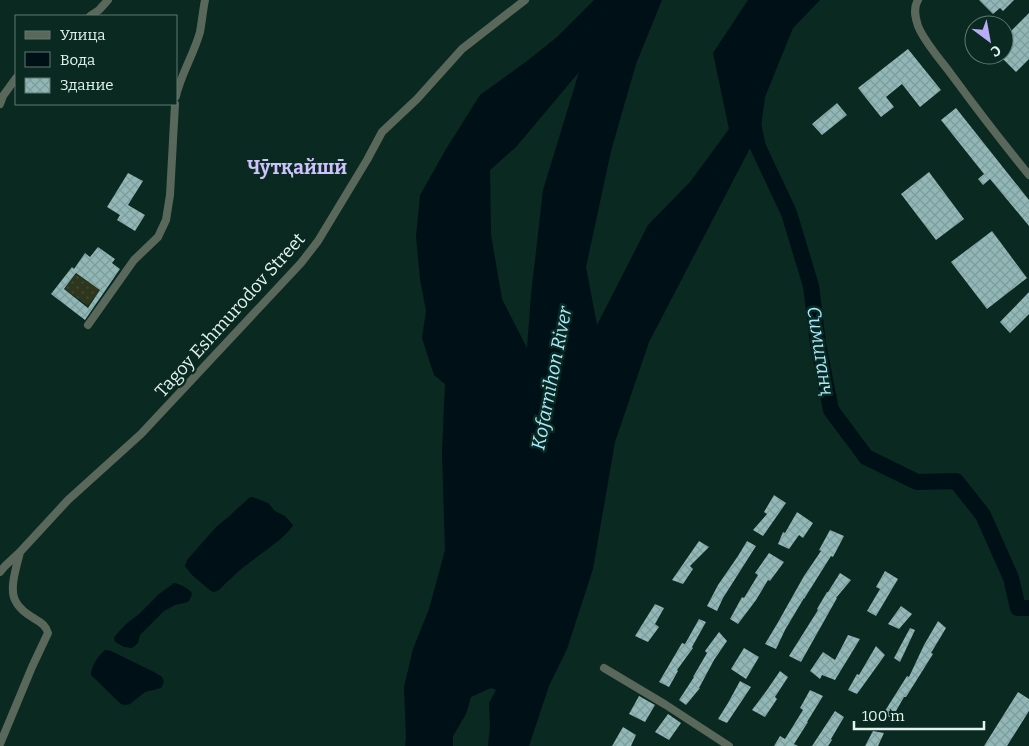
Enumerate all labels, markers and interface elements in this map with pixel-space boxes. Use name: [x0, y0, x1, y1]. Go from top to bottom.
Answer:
legend: [15, 15, 178, 105]
north arrow: [964, 15, 1014, 65]
text: Улица: [60, 26, 106, 44]
text: С: [987, 41, 1004, 60]
text: Вода: [60, 51, 95, 69]
text: Здание: [60, 76, 114, 94]
district label: Чӯтқайшӣ: [247, 156, 347, 179]
street label: Tagoy Eshmurodov Street: [150, 228, 310, 402]
water label: Kofarnihon River: [526, 303, 577, 452]
water label: Симиганҷ: [802, 305, 839, 397]
scale bar: [854, 698, 984, 730]
text: 100 m: [862, 707, 905, 725]

